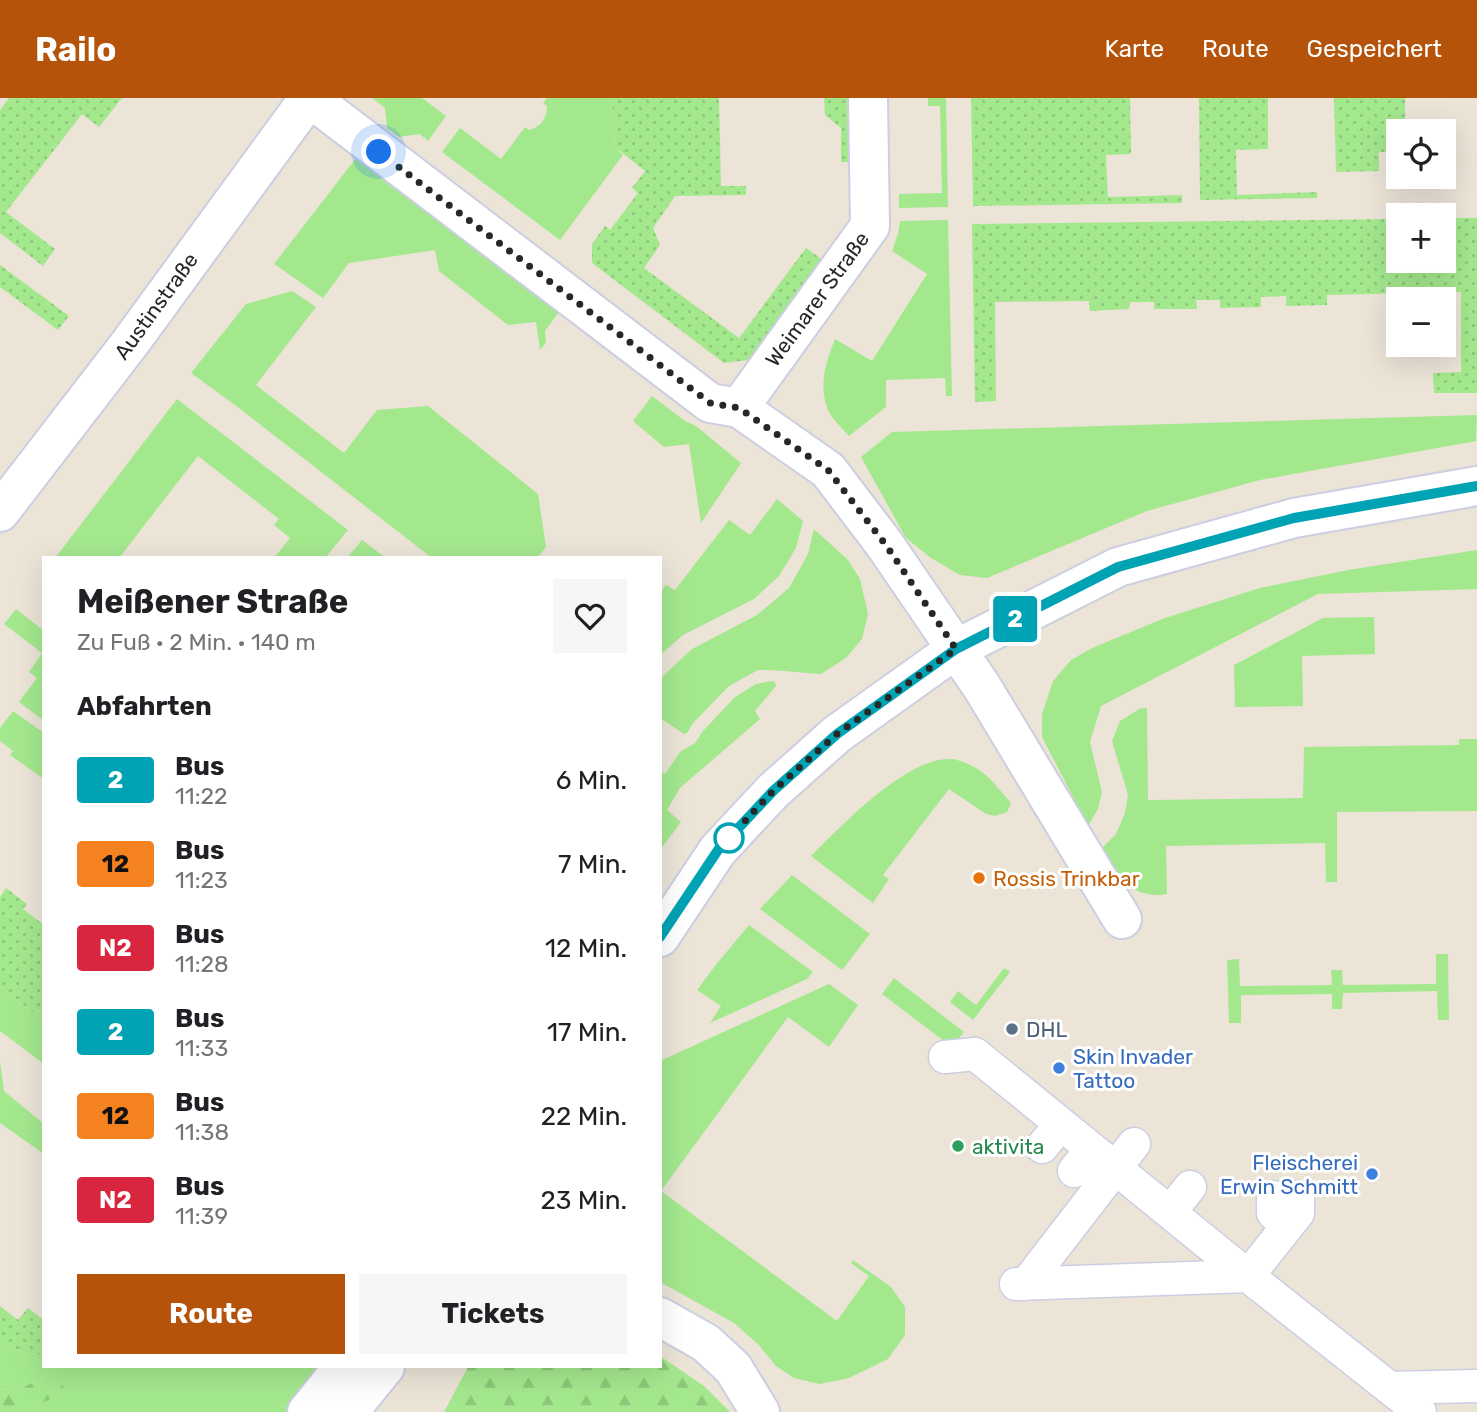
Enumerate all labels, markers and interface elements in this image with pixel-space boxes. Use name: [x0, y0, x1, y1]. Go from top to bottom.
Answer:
text: Railo: [35, 30, 116, 69]
text: Karte: [1105, 35, 1164, 63]
text: Route: [1202, 35, 1269, 63]
text: Gespeichert: [1307, 35, 1442, 63]
map controls: [1386, 119, 1456, 357]
button: locate: [1386, 119, 1456, 189]
your location: [361, 134, 396, 169]
button: +: [1386, 203, 1456, 273]
street label: Weimarer Straße: [760, 227, 874, 371]
street label: Austinstraße: [109, 248, 203, 364]
button: −: [1386, 287, 1456, 357]
button: heart: [553, 579, 627, 653]
text: Meißener Straße: [77, 582, 348, 621]
line badge: 2: [992, 596, 1038, 642]
text: 2: [1007, 605, 1023, 633]
text: Zu Fuß · 2 Min. · 140 m: [77, 628, 316, 656]
text: Abfahrten: [77, 691, 212, 722]
text: Bus: [175, 751, 224, 782]
text: 6 Min.: [556, 765, 627, 796]
text: 2: [108, 766, 123, 794]
text: 11:22: [175, 782, 228, 810]
unlabelled marker: [714, 823, 744, 853]
text: Bus: [175, 835, 224, 866]
text: 7 Min.: [558, 849, 627, 880]
text: 12: [102, 850, 129, 878]
text: 11:23: [175, 866, 228, 894]
place label: Rossis Trinkbar: [993, 866, 1140, 891]
marker: Rossis Trinkbar: [971, 870, 987, 886]
text: Bus: [175, 919, 224, 950]
text: 12 Min.: [545, 933, 627, 964]
text: N2: [99, 934, 132, 962]
text: 11:28: [175, 950, 229, 978]
text: Bus: [175, 1003, 224, 1034]
text: 17 Min.: [547, 1017, 627, 1048]
place label: DHL: [1026, 1017, 1067, 1042]
text: 2: [108, 1018, 123, 1046]
marker: DHL: [1004, 1021, 1020, 1037]
text: 11:33: [175, 1034, 228, 1062]
place label: Skin Invader Tattoo: [1073, 1044, 1193, 1093]
marker: Skin Invader Tattoo: [1051, 1060, 1067, 1076]
text: Bus: [175, 1087, 224, 1118]
text: 22 Min.: [541, 1101, 627, 1132]
text: 12: [102, 1102, 129, 1130]
text: 11:38: [175, 1118, 229, 1146]
place label: aktivita: [972, 1134, 1044, 1159]
marker: aktivita: [950, 1138, 966, 1154]
place label: Fleischerei Erwin Schmitt: [1220, 1150, 1358, 1199]
marker: Fleischerei Erwin Schmitt: [1364, 1166, 1380, 1182]
text: Bus: [175, 1171, 224, 1202]
text: 23 Min.: [540, 1185, 627, 1216]
text: N2: [99, 1186, 132, 1214]
text: 11:39: [175, 1202, 228, 1230]
button: Route: [77, 1274, 345, 1354]
button: Tickets: [359, 1274, 627, 1354]

